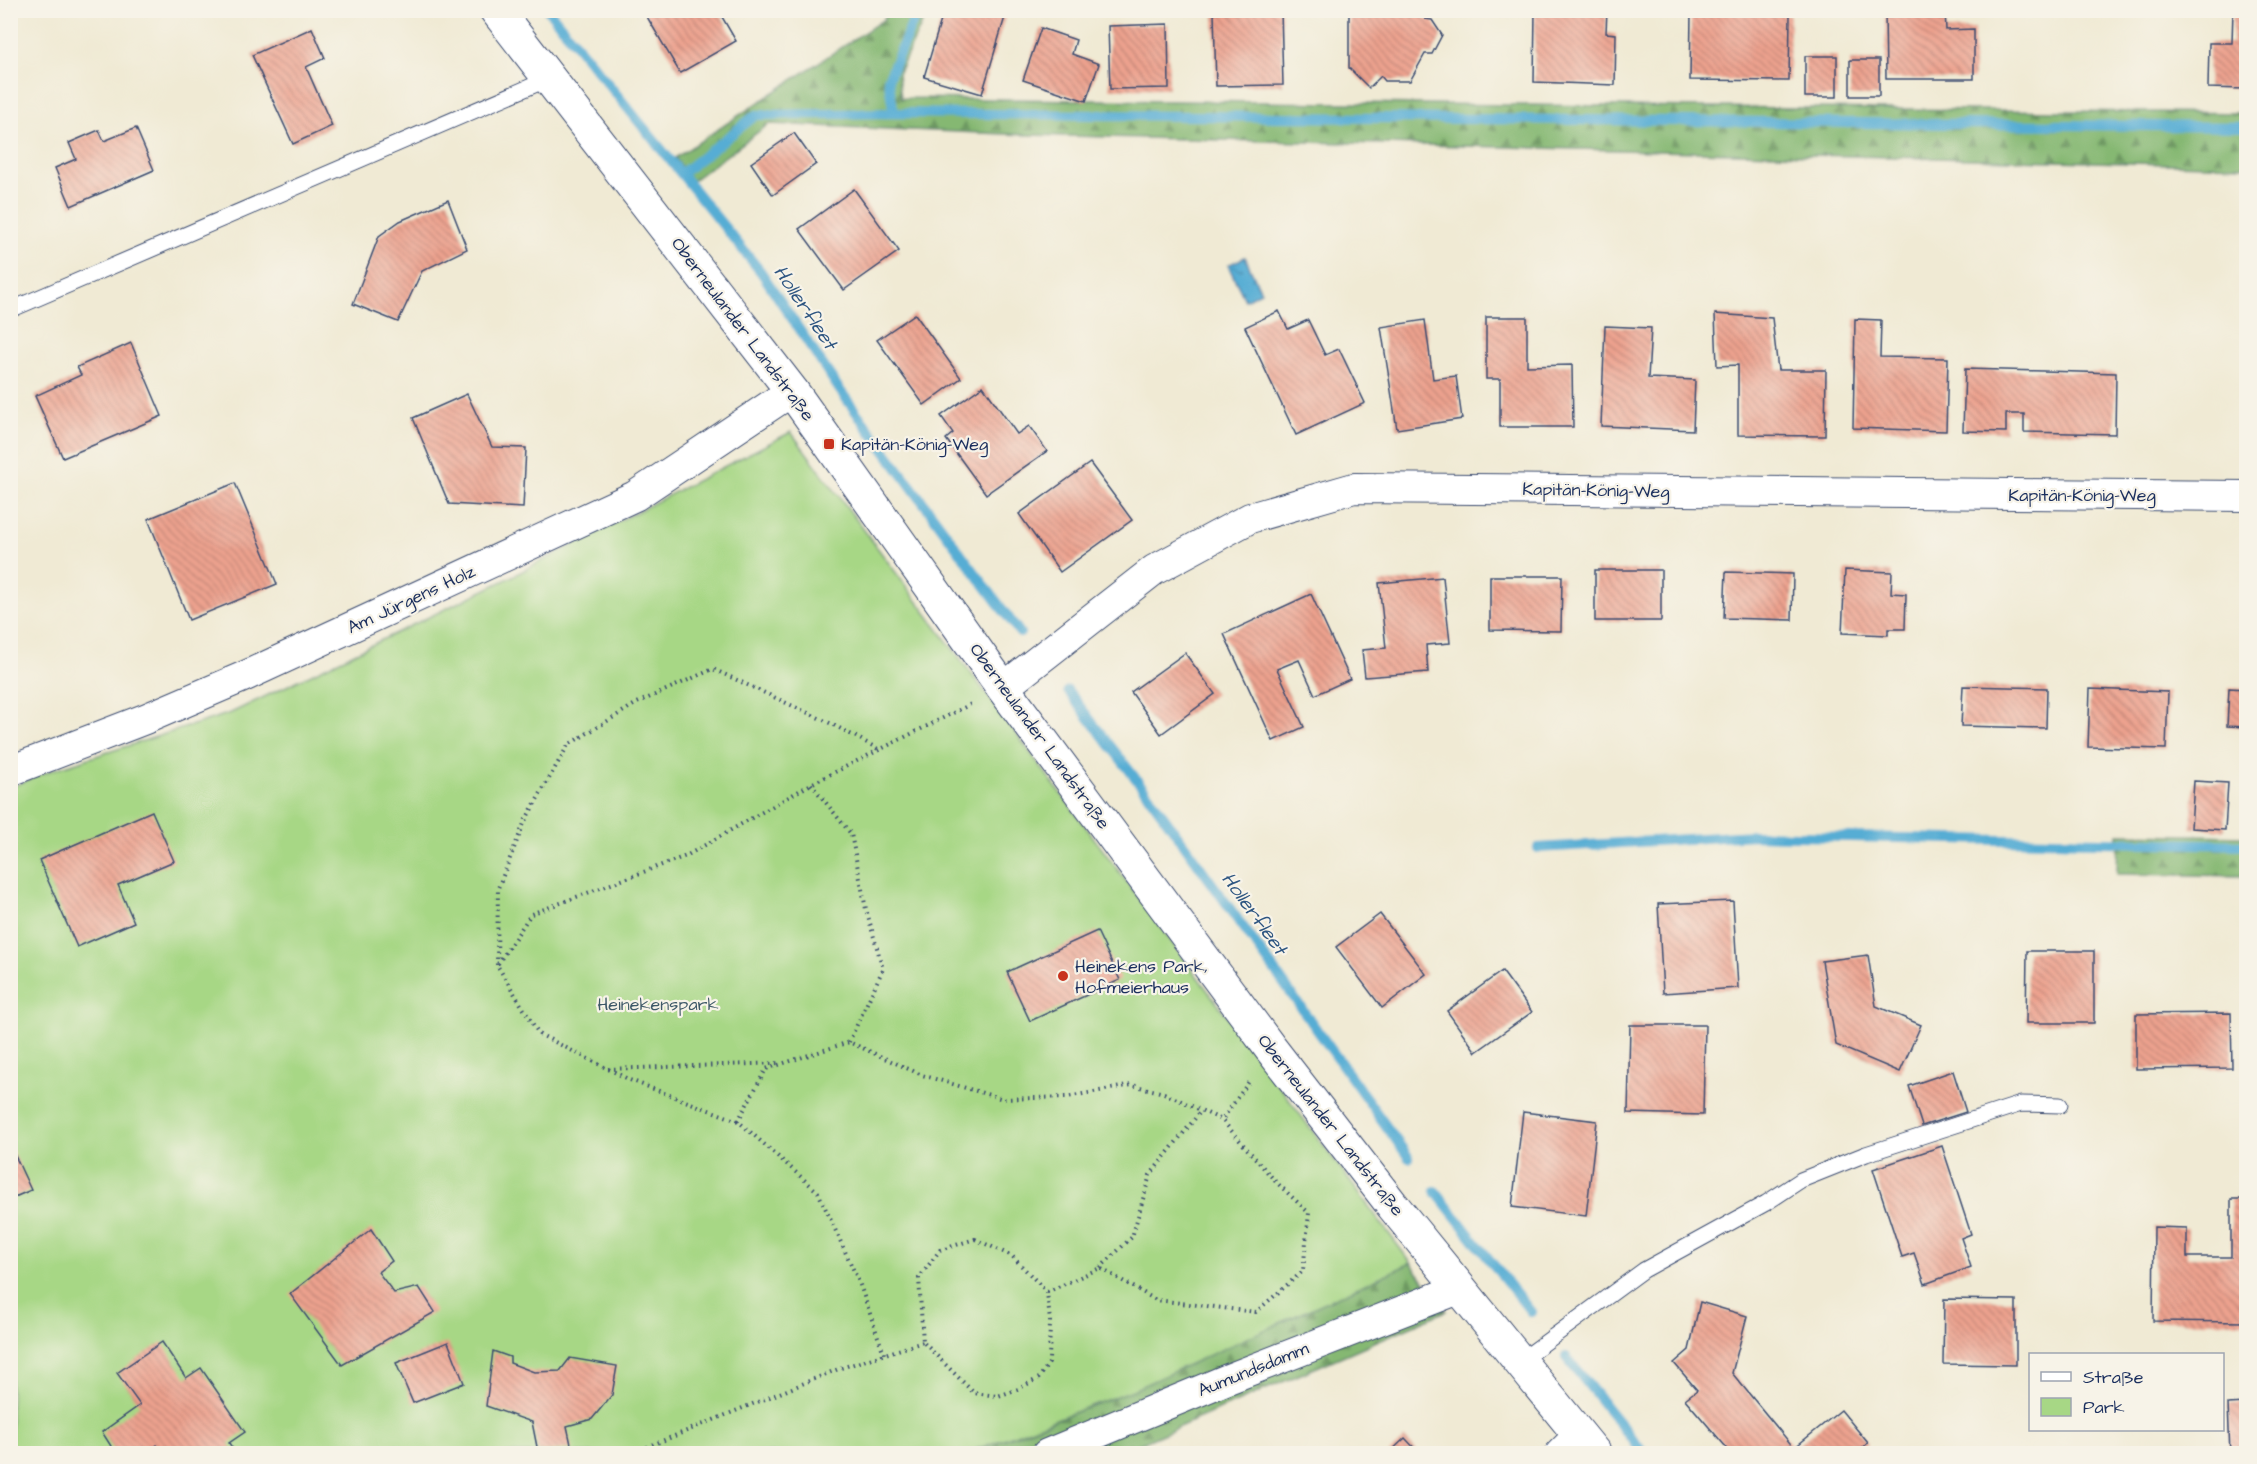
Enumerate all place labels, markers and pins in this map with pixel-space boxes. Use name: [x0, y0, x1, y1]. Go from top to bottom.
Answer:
place label: Kapitän-König-Weg: [841, 432, 988, 458]
marker: Kapitän-König-Weg: [822, 437, 836, 451]
place label: Heinekens Park, Hofmeierhaus: [1075, 954, 1208, 1000]
marker: Heinekens Park, Hofmeierhaus: [1056, 969, 1070, 983]

